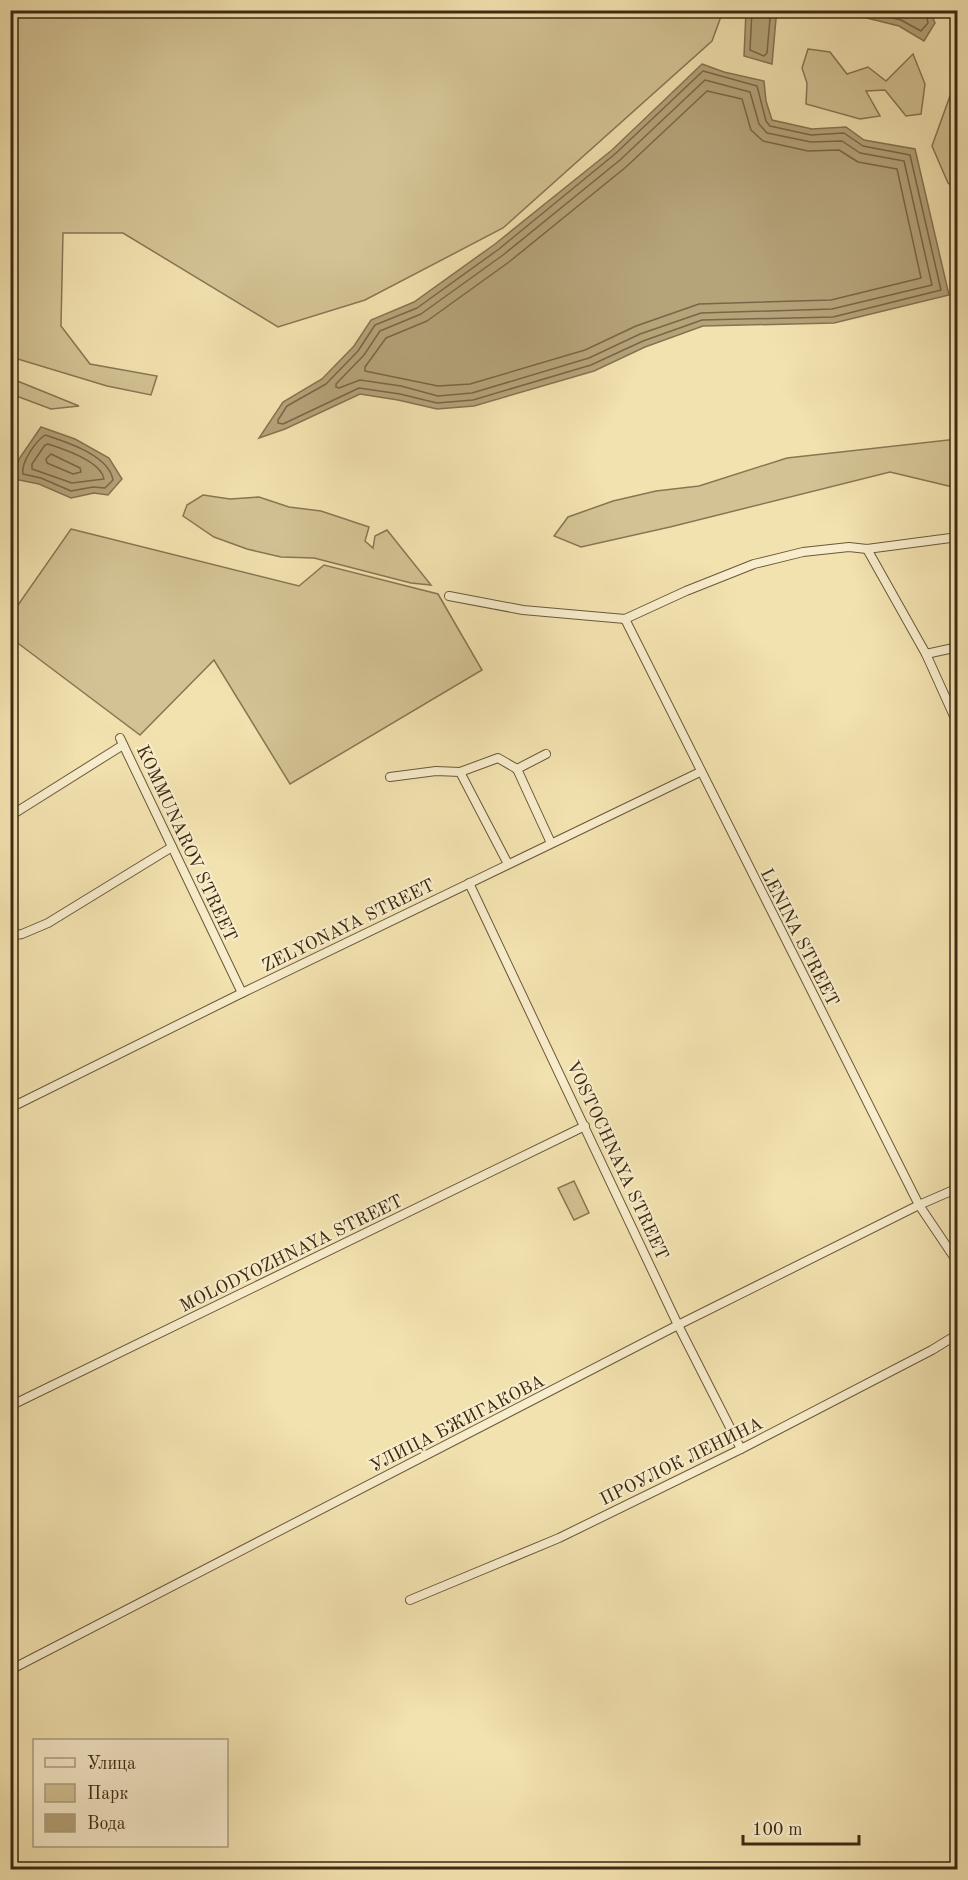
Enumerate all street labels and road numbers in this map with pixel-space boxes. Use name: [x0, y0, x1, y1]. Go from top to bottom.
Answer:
street label: KOMMUNAROV STREET: [133, 743, 240, 944]
street label: LENINA STREET: [757, 866, 842, 1009]
street label: ZELYONAYA STREET: [259, 876, 438, 976]
street label: VOSTOCHNAYA STREET: [563, 1058, 671, 1263]
street label: MOLODYOZHNAYA STREET: [177, 1192, 406, 1316]
street label: УЛИЦА БЖИГАКОВА: [367, 1372, 548, 1476]
street label: ПРОУЛОК ЛЕНИНА: [597, 1415, 766, 1509]

